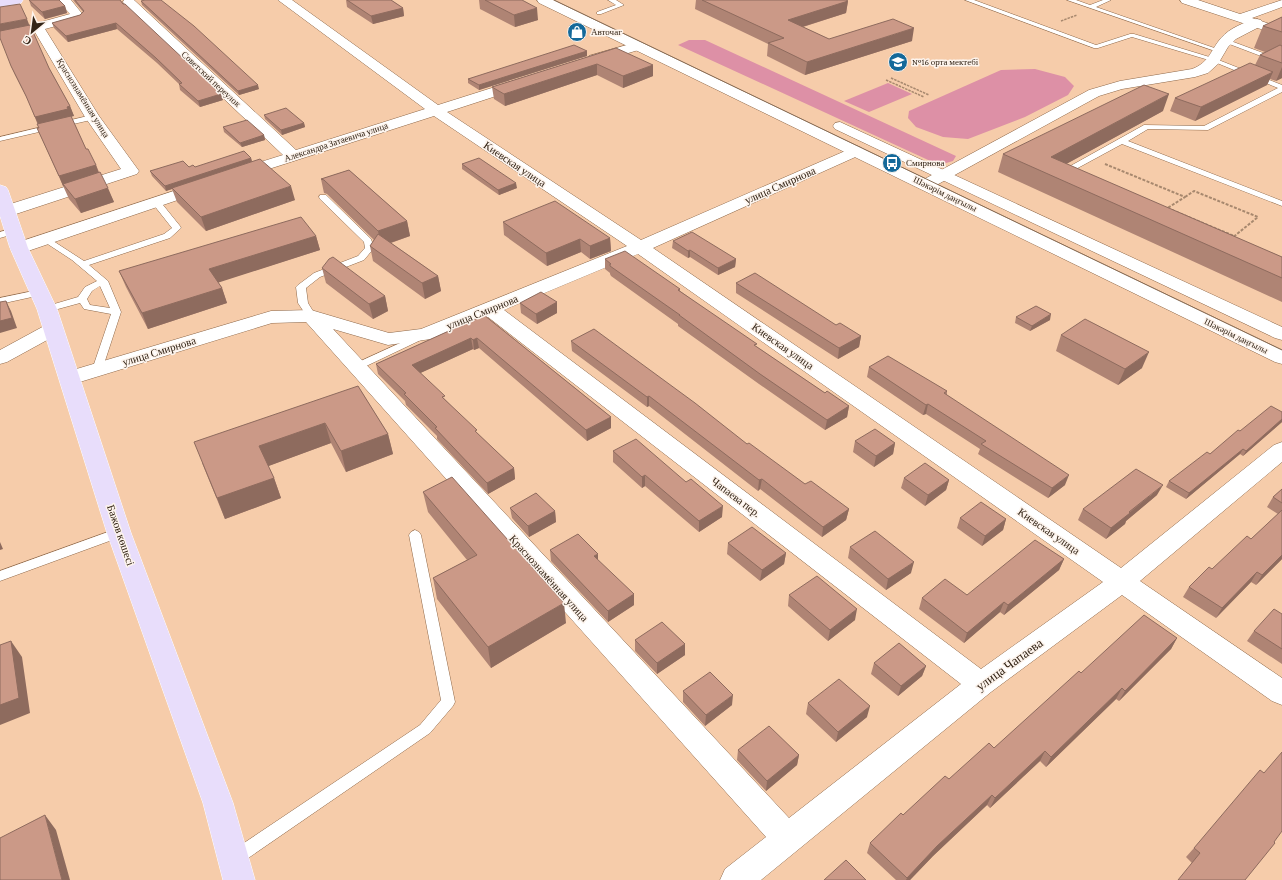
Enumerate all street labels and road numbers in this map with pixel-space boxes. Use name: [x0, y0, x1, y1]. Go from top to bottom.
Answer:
street label: Советский переулок: [179, 49, 243, 109]
street label: Краснознамённая улица: [55, 57, 111, 139]
street label: Александра Затаевича улица: [283, 120, 389, 164]
street label: Киевская улица: [482, 139, 548, 189]
street label: улица Смирнова: [743, 164, 817, 206]
street label: Шәкәрім даңғылы: [912, 174, 978, 214]
street label: улица Смирнова: [444, 292, 520, 332]
street label: Шәкәрім даңғылы: [1203, 316, 1269, 356]
street label: Киевская улица: [750, 320, 816, 372]
street label: улица Смирнова: [121, 334, 197, 368]
street label: Чапаева пер.: [709, 475, 763, 519]
street label: Бажов көшесі: [105, 503, 137, 567]
street label: Киевская улица: [1016, 505, 1082, 557]
street label: Краснознамённая улица: [507, 532, 591, 624]
street label: улица Чапаева: [973, 635, 1046, 694]

